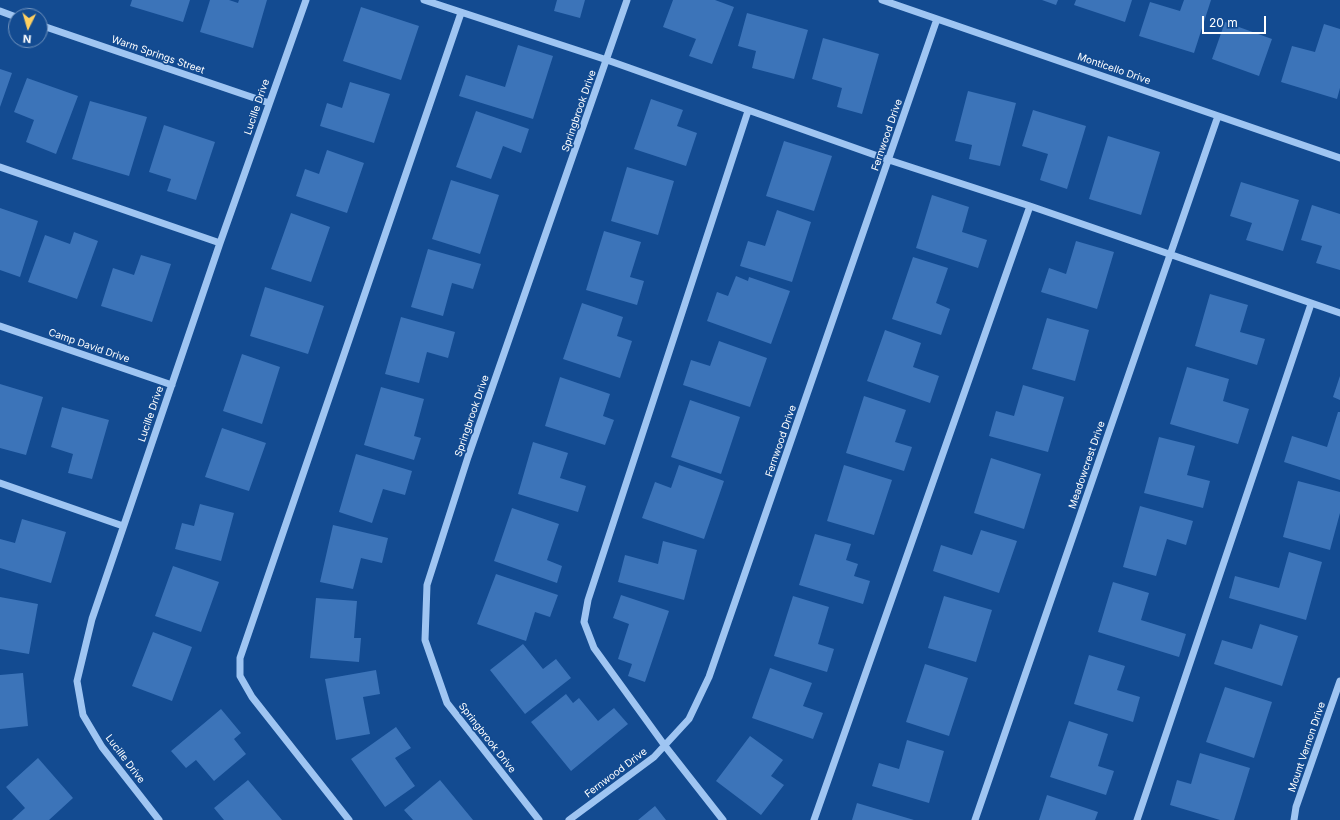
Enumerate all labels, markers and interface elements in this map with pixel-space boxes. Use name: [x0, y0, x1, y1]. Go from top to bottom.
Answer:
north arrow: [8, 8, 48, 48]
scale bar: [1204, 8, 1268, 34]
text: 20 m: [1209, 15, 1238, 30]
text: N: [22, 32, 32, 46]
street label: Warm Springs Street: [110, 33, 206, 77]
street label: Monticello Drive: [1076, 51, 1152, 87]
street label: Springbrook Drive: [559, 69, 599, 153]
street label: Lucille Drive: [242, 78, 272, 136]
street label: Fernwood Drive: [869, 98, 905, 172]
street label: Camp David Drive: [47, 326, 131, 366]
street label: Springbrook Drive: [452, 374, 492, 458]
street label: Lucille Drive: [136, 385, 166, 443]
street label: Fernwood Drive: [763, 404, 799, 478]
street label: Meadowcrest Drive: [1066, 420, 1108, 510]
street label: Mount Vernon Drive: [1286, 700, 1328, 794]
street label: Springbrook Drive: [456, 701, 518, 775]
street label: Lucille Drive: [103, 732, 147, 786]
street label: Fernwood Drive: [582, 746, 650, 800]

